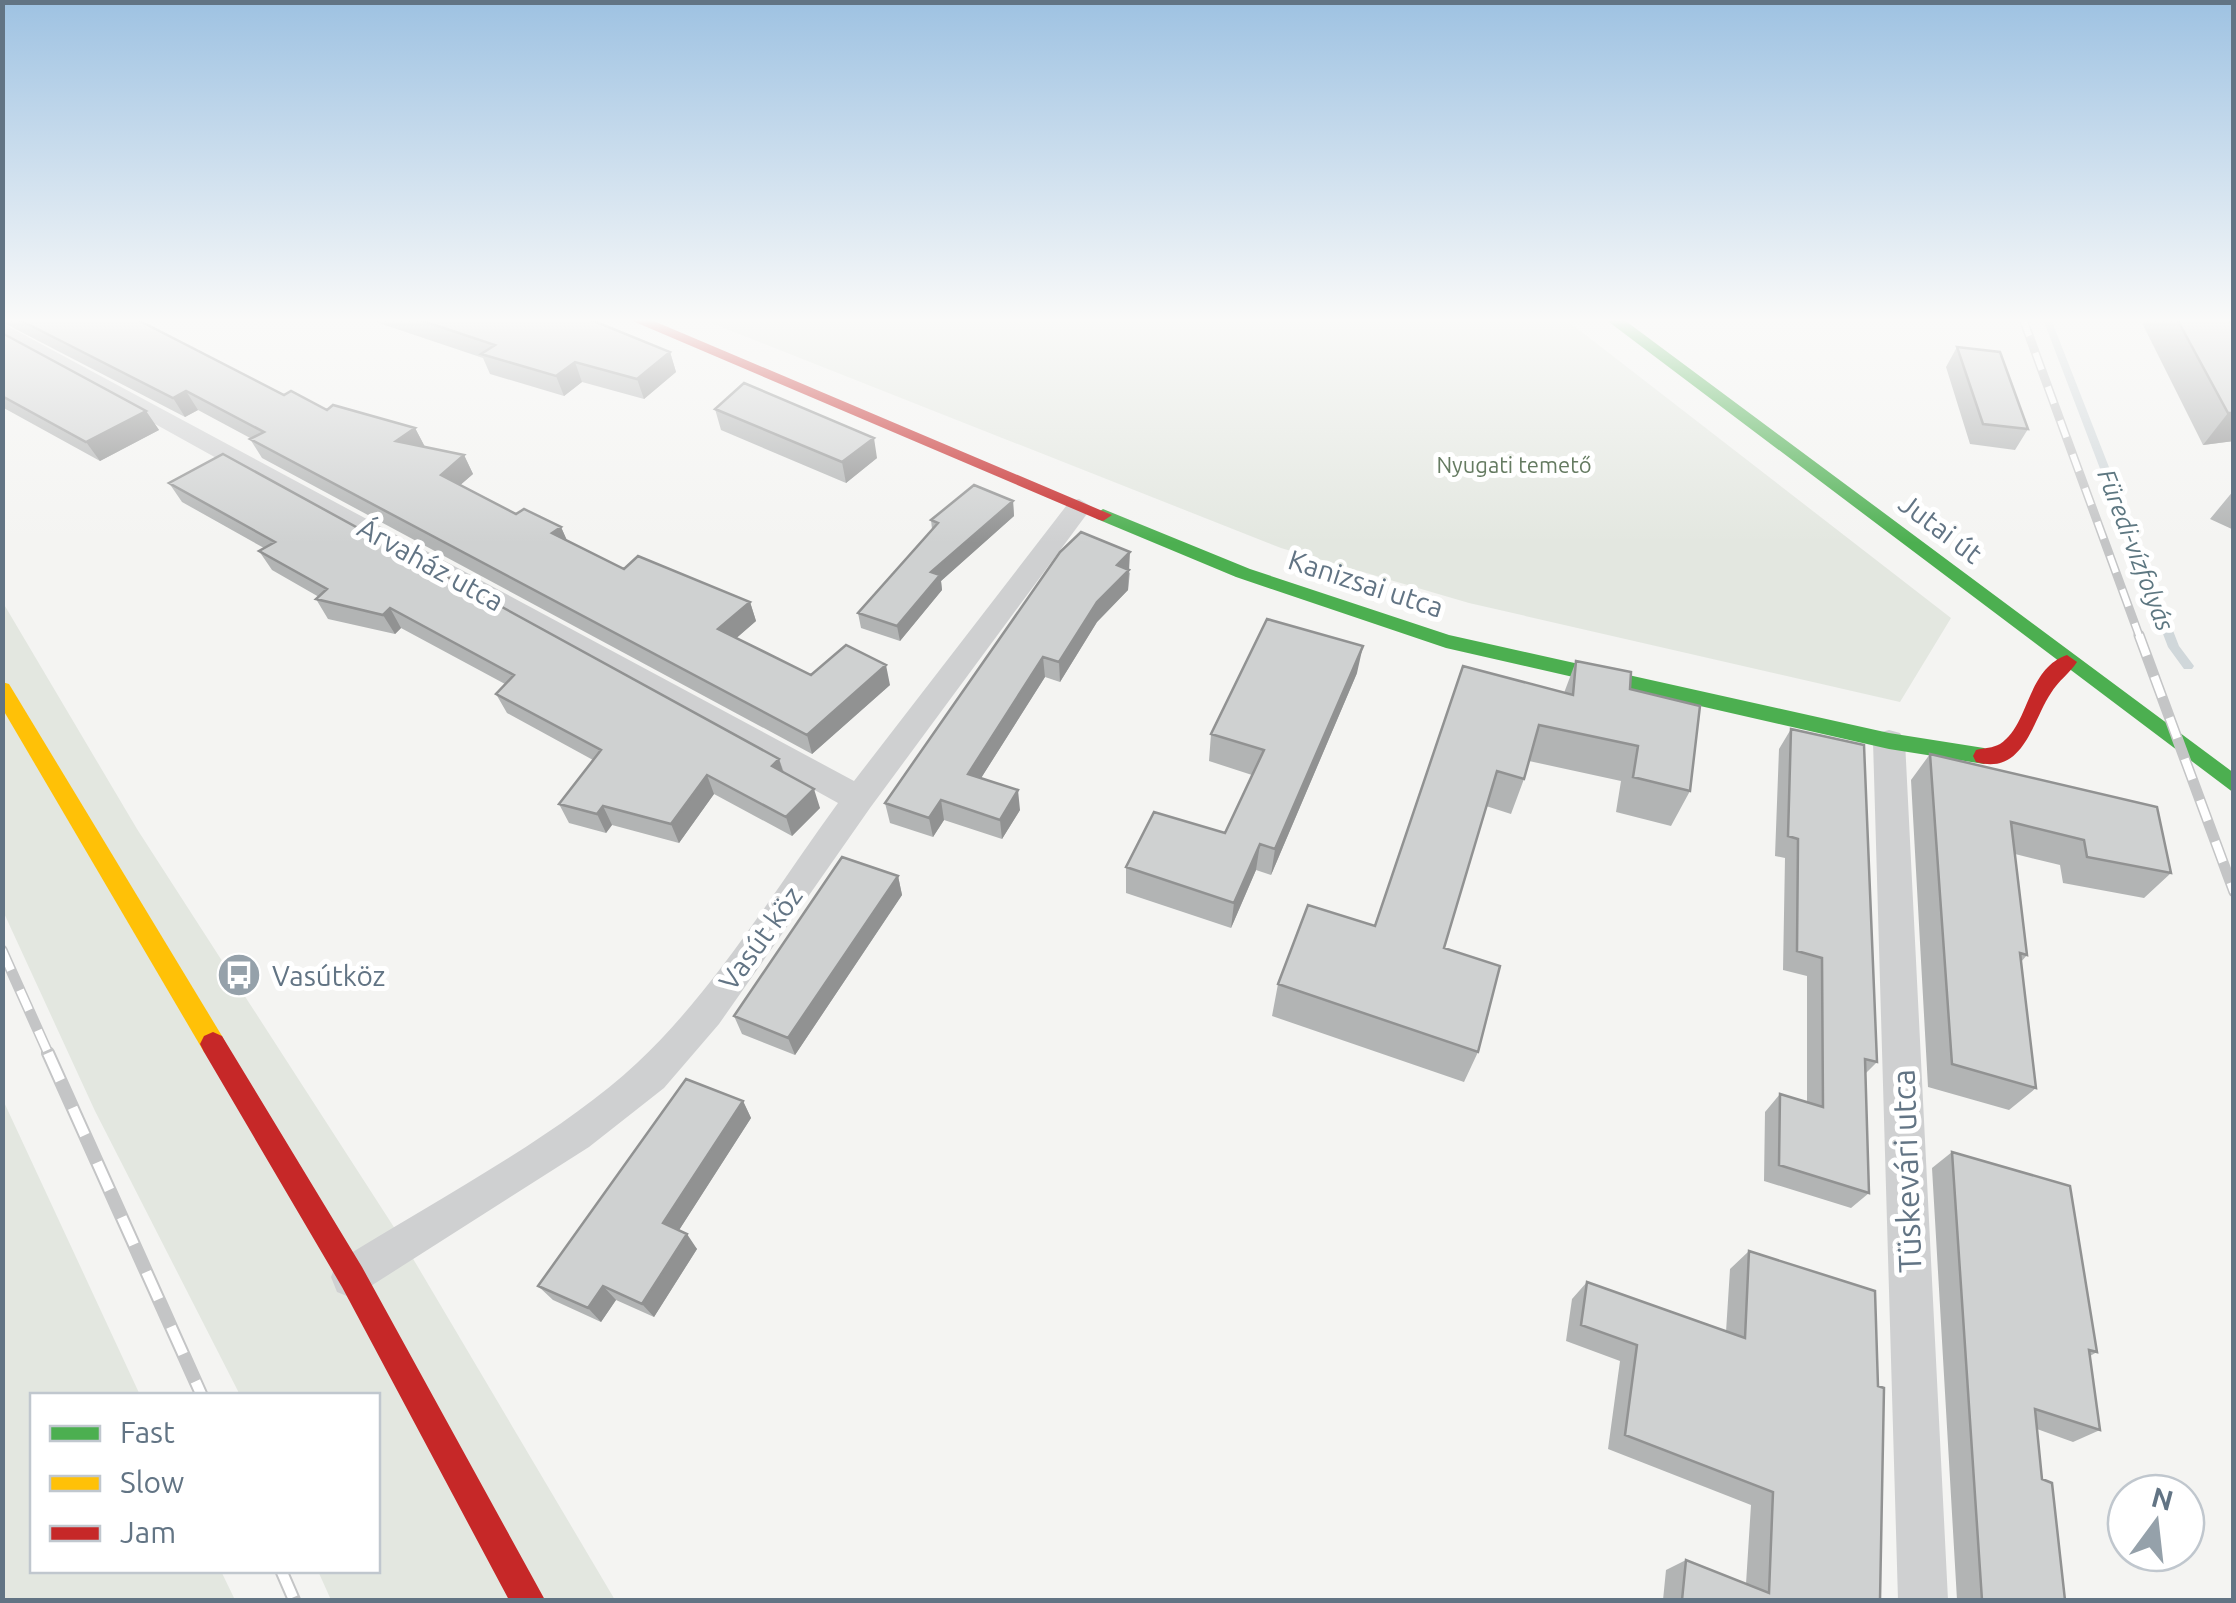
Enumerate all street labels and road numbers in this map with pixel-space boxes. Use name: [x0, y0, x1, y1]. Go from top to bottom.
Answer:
street label: Jutai út: [1894, 487, 1988, 569]
street label: Árvaház utca: [353, 510, 510, 617]
street label: Kanizsai utca: [1285, 543, 1447, 623]
street label: Vasút köz: [712, 880, 808, 996]
street label: Tüskevári utca: [1884, 1069, 1928, 1273]

